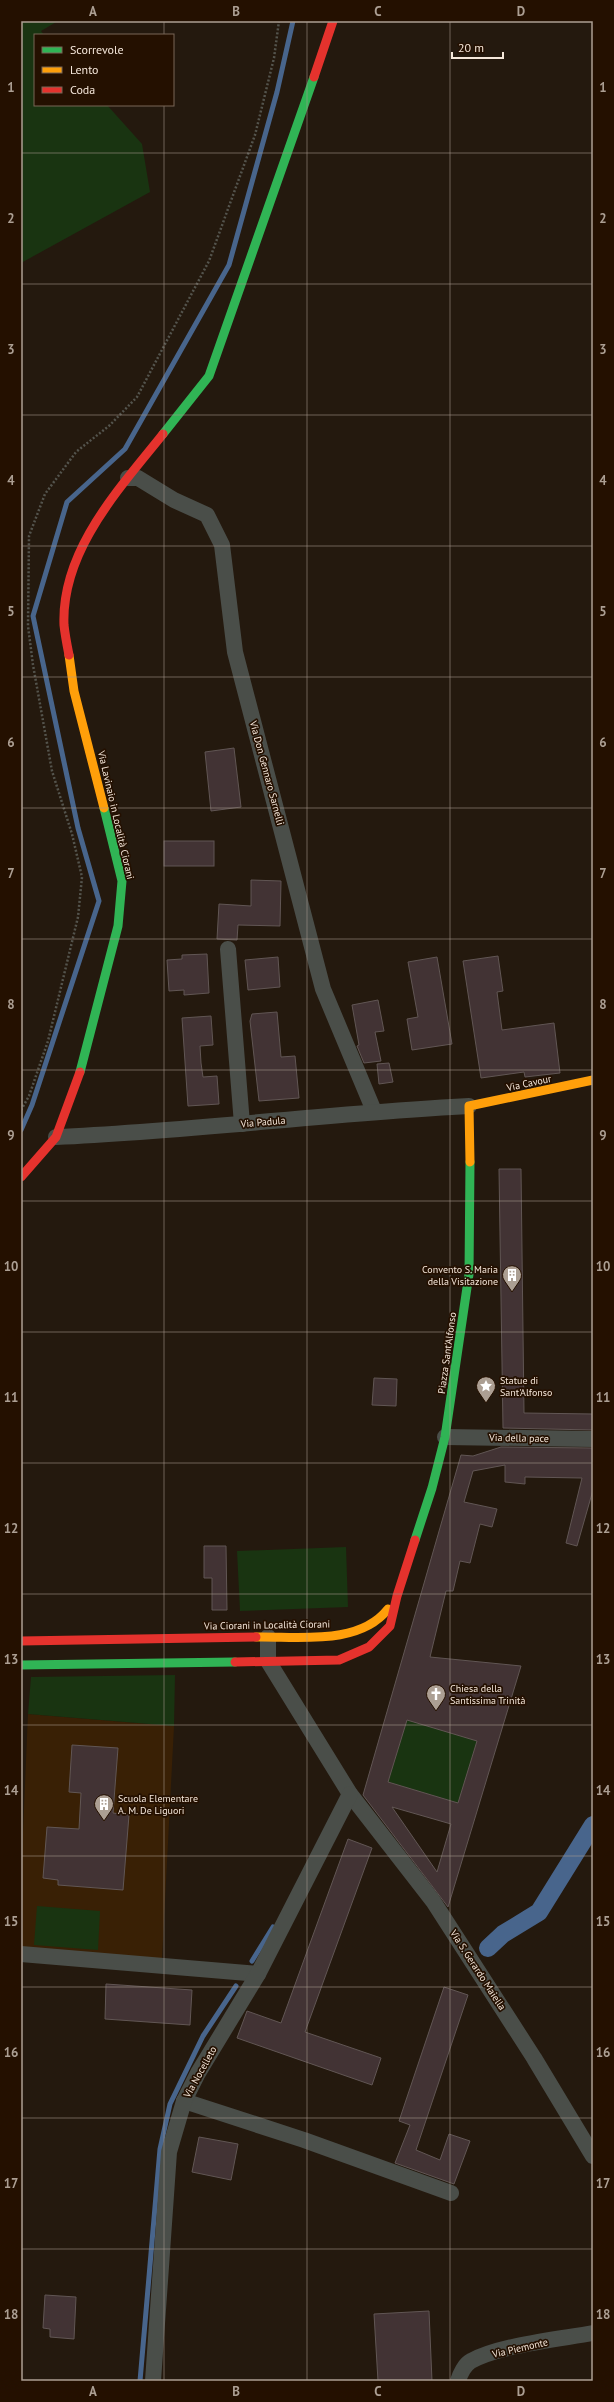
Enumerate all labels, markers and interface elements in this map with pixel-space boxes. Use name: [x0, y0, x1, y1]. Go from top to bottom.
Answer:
text: A: [89, 3, 97, 20]
text: B: [232, 3, 240, 20]
text: C: [374, 3, 382, 20]
text: D: [517, 3, 525, 20]
legend: [34, 34, 174, 106]
scale bar: [452, 34, 503, 60]
text: 20 m: [458, 40, 484, 55]
text: Scorrevole: [70, 42, 124, 57]
text: Lento: [70, 62, 99, 77]
text: 1: [7, 79, 15, 96]
text: 1: [599, 79, 607, 96]
text: Coda: [70, 82, 95, 97]
text: 2: [7, 210, 15, 227]
text: 2: [599, 210, 607, 227]
text: 3: [7, 341, 15, 358]
text: 3: [599, 341, 607, 358]
text: 4: [7, 472, 15, 489]
text: 4: [599, 472, 607, 489]
text: 5: [7, 603, 15, 620]
text: 5: [599, 603, 607, 620]
street label: Via Don Gennaro Sarnelli: [247, 719, 287, 827]
text: 6: [7, 734, 15, 751]
text: 6: [599, 734, 607, 751]
street label: Via Lavinaio in Località Ciorani: [95, 748, 137, 881]
text: 7: [7, 865, 15, 882]
text: 7: [599, 865, 607, 882]
text: 8: [7, 996, 15, 1013]
text: 8: [599, 996, 607, 1013]
street label: Via Cavour: [504, 1072, 553, 1094]
street label: Via Padula: [239, 1114, 286, 1131]
text: 9: [7, 1127, 15, 1144]
text: 9: [599, 1127, 607, 1144]
text: 10: [4, 1258, 18, 1275]
text: 10: [596, 1258, 610, 1275]
place label: Convento S. Maria della Visitazione: [422, 1263, 498, 1288]
building icon: Convento S. Maria della Visitazione: [501, 1264, 523, 1292]
street label: Piazza Sant'Alfonso: [435, 1311, 459, 1395]
place label: Statue di Sant'Alfonso: [500, 1374, 552, 1399]
place icon: Statue di Sant'Alfonso: [475, 1375, 497, 1403]
text: 11: [4, 1389, 18, 1406]
text: 11: [596, 1389, 610, 1406]
street label: Via della pace: [488, 1431, 549, 1445]
text: 12: [4, 1520, 18, 1537]
text: 12: [596, 1520, 610, 1537]
street label: Via Ciorani in Località Ciorani: [203, 1617, 330, 1633]
text: 13: [4, 1651, 18, 1668]
text: 13: [596, 1651, 610, 1668]
place label: Chiesa della Santissima Trinità: [450, 1682, 525, 1707]
church icon: Chiesa della Santissima Trinità: [425, 1683, 447, 1711]
text: 14: [4, 1782, 19, 1799]
text: 14: [596, 1782, 611, 1799]
place label: Scuola Elementare A. M. De Liguori: [118, 1792, 198, 1817]
building icon: Scuola Elementare A. M. De Liguori: [93, 1793, 115, 1821]
text: 15: [4, 1913, 18, 1930]
text: 15: [596, 1913, 610, 1930]
street label: Via S. Gerardo Maiella: [447, 1927, 509, 2013]
text: 16: [4, 2044, 18, 2061]
street label: Via Nocelleto: [180, 2044, 220, 2101]
text: 16: [596, 2044, 610, 2061]
text: 17: [4, 2175, 18, 2192]
text: 17: [596, 2175, 610, 2192]
text: 18: [4, 2306, 18, 2323]
text: 18: [596, 2306, 610, 2323]
street label: Via Piemonte: [490, 2335, 549, 2361]
text: A: [89, 2383, 97, 2400]
text: B: [232, 2383, 240, 2400]
text: C: [374, 2383, 382, 2400]
text: D: [517, 2383, 525, 2400]

